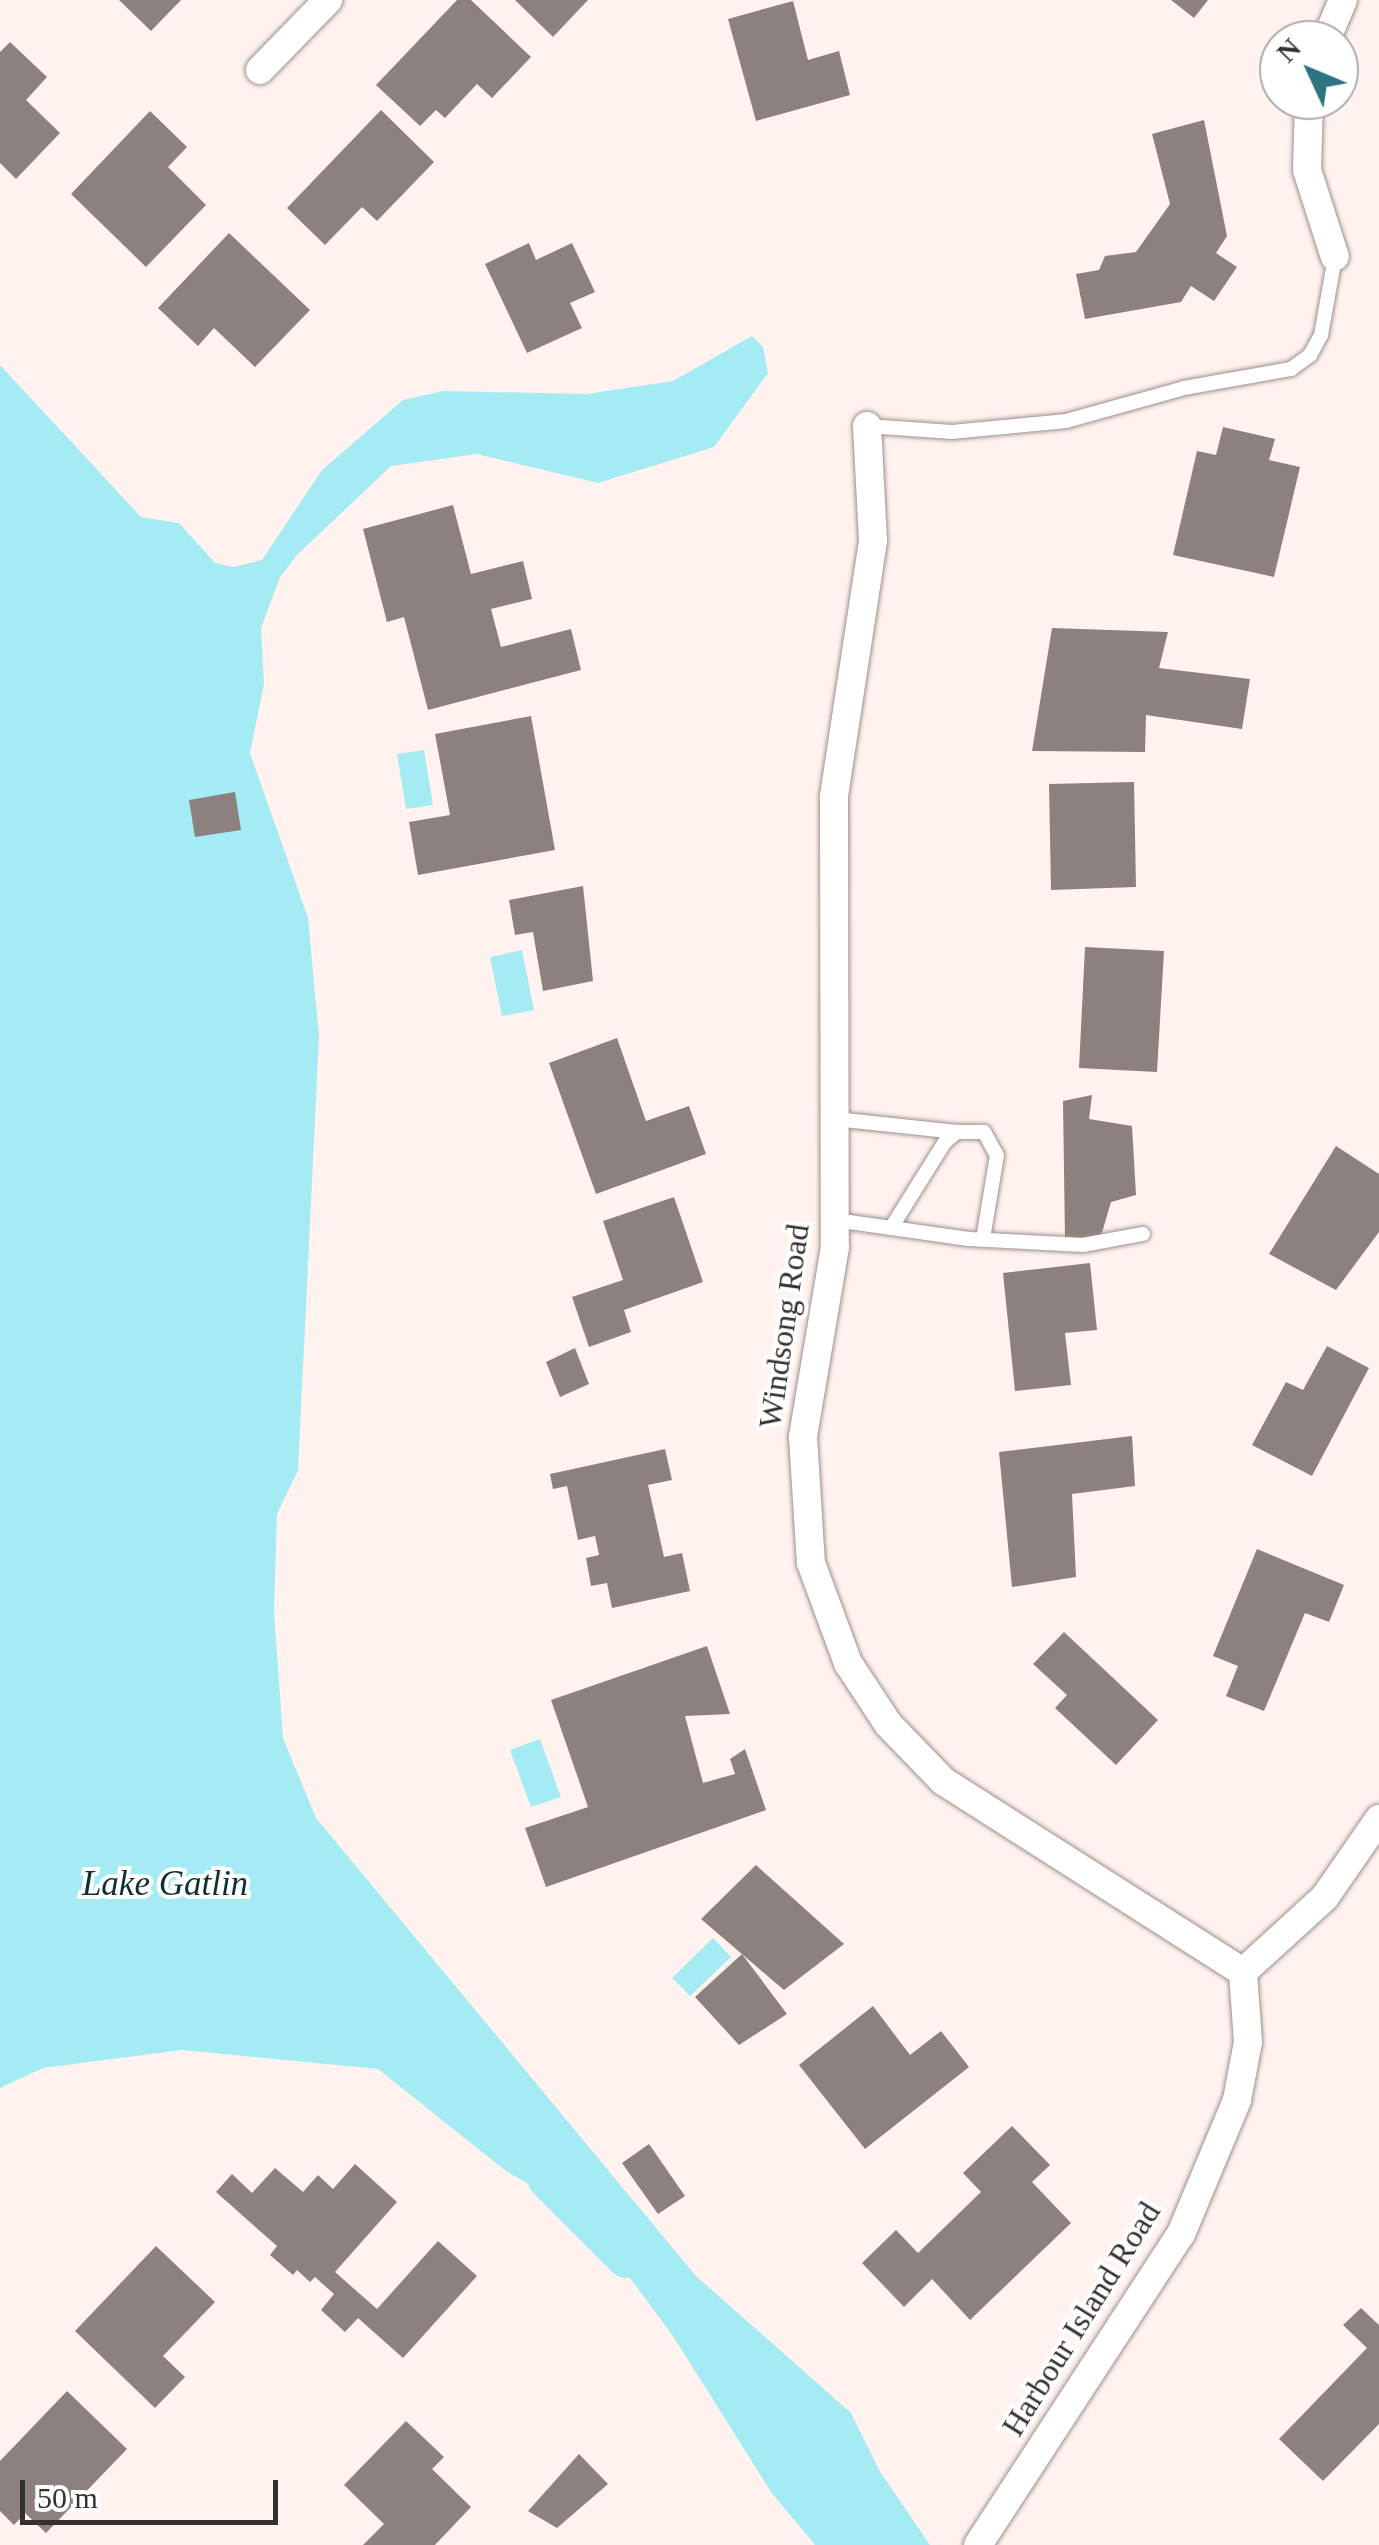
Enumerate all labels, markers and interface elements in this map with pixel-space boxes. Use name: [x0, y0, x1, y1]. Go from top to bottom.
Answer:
north arrow: [1259, 20, 1359, 120]
text: N: [1270, 32, 1307, 68]
street label: Windsong Road: [751, 1221, 817, 1431]
water label: Lake Gatlin: [82, 1863, 248, 1905]
street label: Harbour Island Road: [994, 2195, 1168, 2443]
scale bar: [25, 2460, 282, 2522]
text: 50 m: [37, 2481, 98, 2514]

